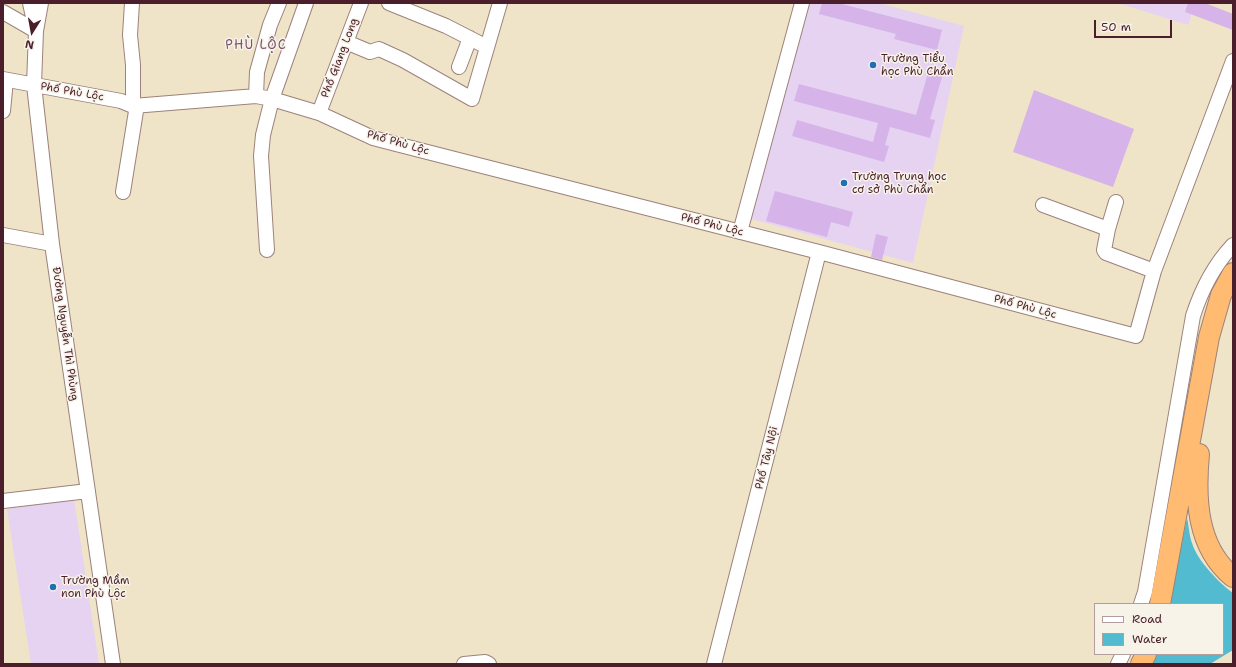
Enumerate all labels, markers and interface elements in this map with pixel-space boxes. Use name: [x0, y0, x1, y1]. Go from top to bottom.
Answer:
north arrow: [12, 12, 52, 52]
scale bar: [1096, 12, 1174, 38]
street label: Phố Giang Long: [319, 16, 361, 100]
text: 50 m: [1101, 19, 1131, 35]
text: N: [24, 36, 35, 52]
district label: PHÙ LỘC: [225, 38, 287, 54]
place label: Trường Tiểu học Phù Chẩn: [881, 52, 953, 78]
marker: Trường Tiểu học Phù Chẩn: [868, 60, 878, 70]
street label: Phố Phù Lộc: [39, 80, 105, 104]
street label: Phố Phù Lộc: [365, 128, 431, 158]
place label: Trường Trung học cơ sở Phù Chẩn: [852, 170, 947, 196]
marker: Trường Trung học cơ sở Phù Chẩn: [839, 178, 849, 188]
street label: Phố Phù Lộc: [679, 211, 745, 239]
street label: Đường Nguyễn Thì Phùng: [49, 266, 81, 402]
street label: Phố Phù Lộc: [992, 292, 1058, 322]
street label: Phố Tây Nội: [753, 425, 781, 491]
place label: Trường Mầm non Phù Lộc: [61, 574, 129, 600]
marker: Trường Mầm non Phù Lộc: [48, 582, 58, 592]
legend: [1094, 603, 1224, 655]
text: Road: [1132, 611, 1162, 627]
text: Water: [1132, 631, 1167, 647]

